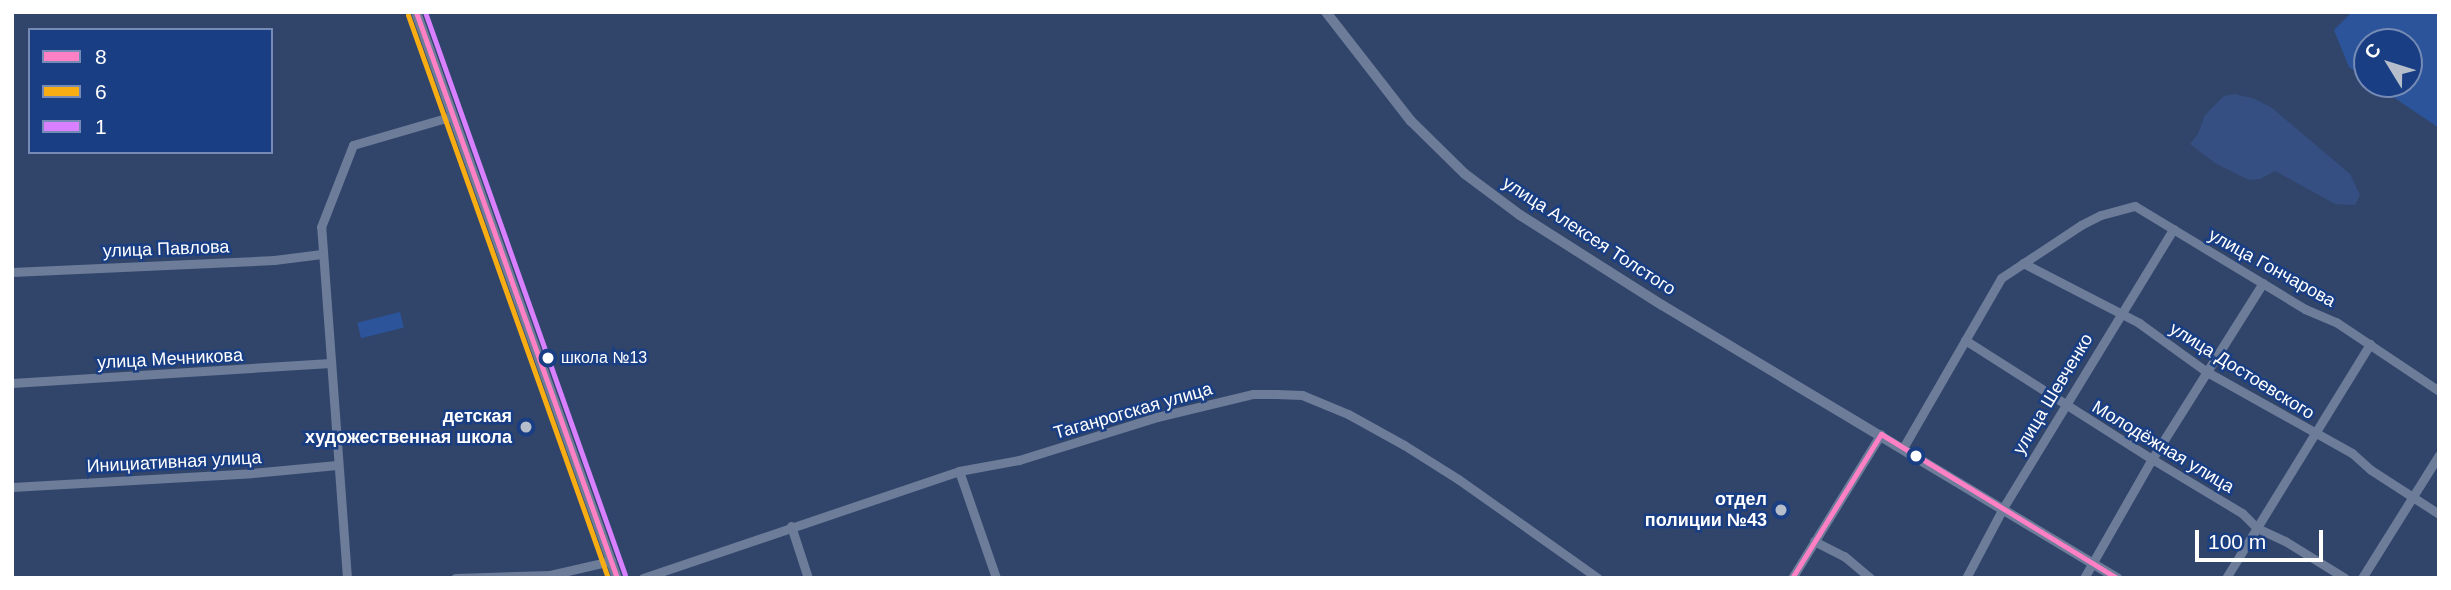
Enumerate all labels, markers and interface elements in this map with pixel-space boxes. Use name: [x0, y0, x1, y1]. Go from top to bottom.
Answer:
legend: [28, 28, 273, 154]
north arrow: [2353, 28, 2423, 98]
text: С: [2360, 39, 2385, 63]
text: 8: [95, 45, 107, 68]
text: 6: [95, 80, 107, 103]
text: 1: [95, 115, 107, 138]
street label: улица Алексея Толстого: [1499, 172, 1679, 300]
street label: улица Гончарова: [2205, 224, 2339, 312]
street label: улица Павлова: [102, 236, 230, 262]
street label: улица Достоевского: [2166, 318, 2318, 424]
street label: улица Шевченко: [2008, 330, 2098, 458]
street label: улица Мечникова: [97, 344, 243, 374]
place label: школа №13: [561, 348, 647, 368]
marker: школа №13: [541, 351, 555, 365]
street label: Таганрогская улица: [1051, 378, 1215, 444]
street label: Молодёжная улица: [2088, 396, 2238, 498]
place label: детская художественная школа: [305, 406, 512, 448]
marker: детская художественная школа: [518, 419, 534, 435]
street label: Инициативная улица: [86, 447, 262, 477]
unlabelled marker: [1909, 449, 1923, 463]
place label: отдел полиции №43: [1645, 489, 1767, 532]
marker: отдел полиции №43: [1773, 502, 1789, 518]
scale bar: [2199, 516, 2327, 560]
text: 100 m: [2208, 530, 2266, 553]

